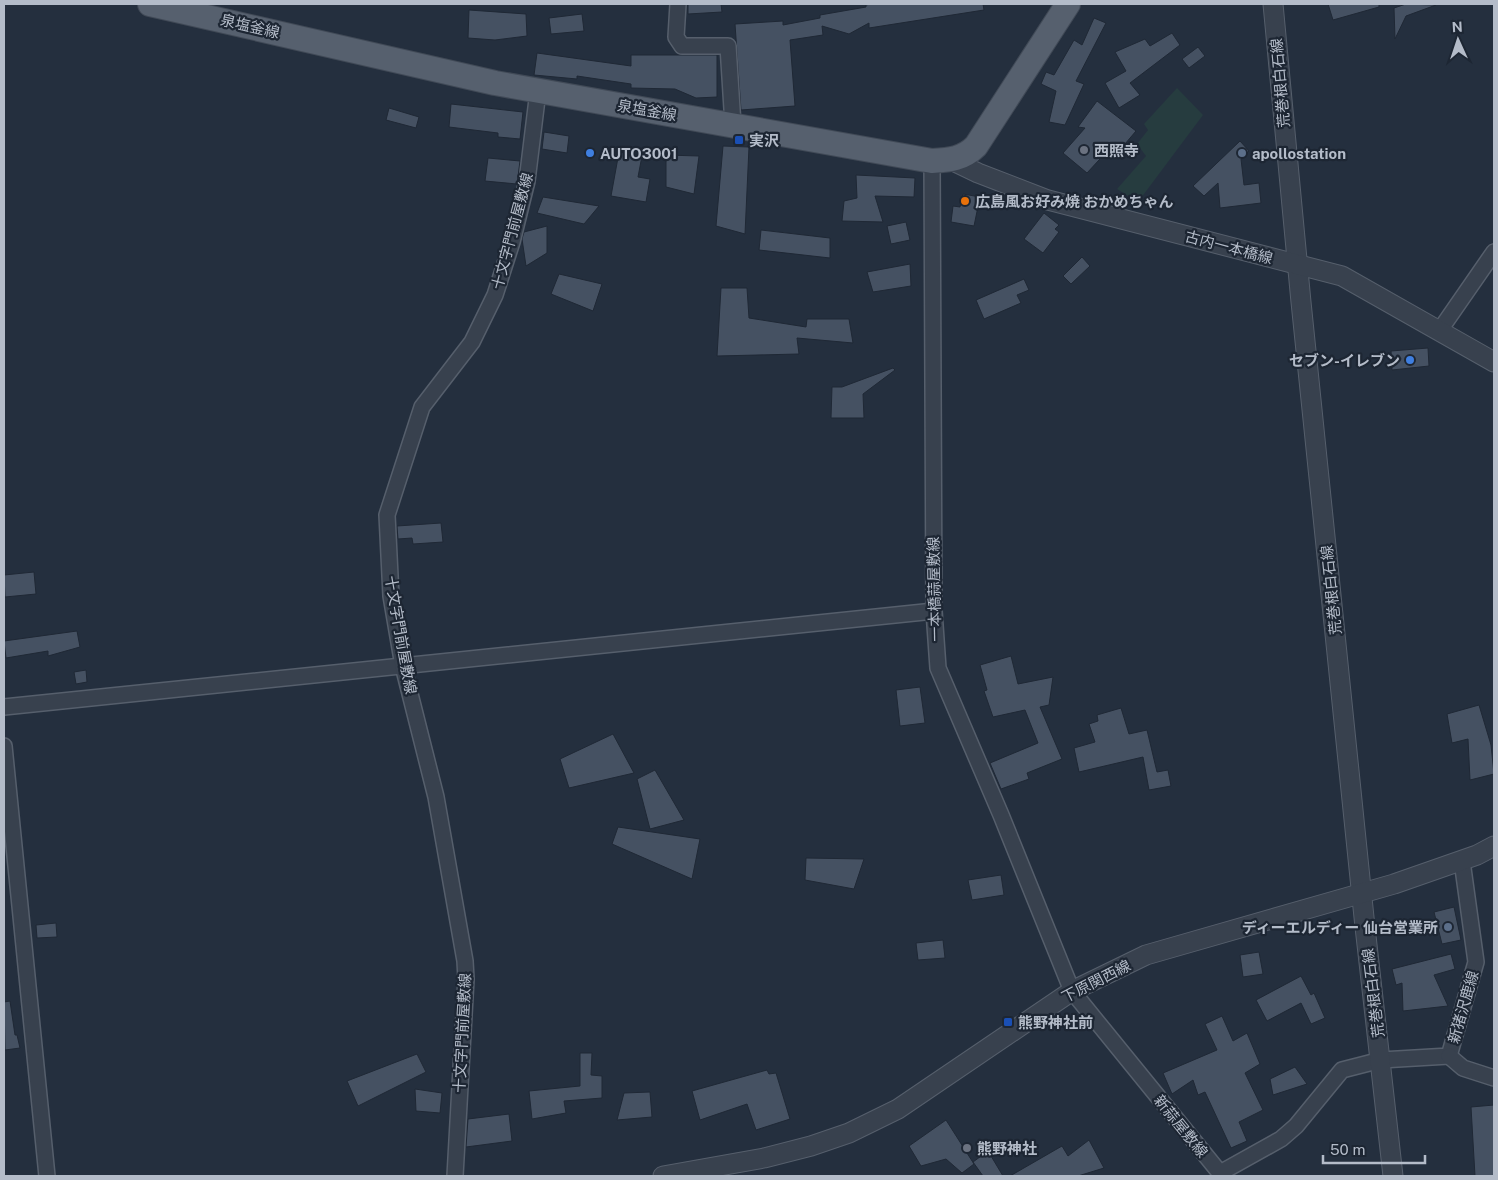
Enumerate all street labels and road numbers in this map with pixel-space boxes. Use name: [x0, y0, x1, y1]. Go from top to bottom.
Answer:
street label: 泉塩釜線: [219, 11, 281, 41]
street label: 荒巻根白石線: [1268, 37, 1292, 129]
street label: 泉塩釜線: [616, 96, 678, 124]
street label: 十文字門前屋敷線: [488, 171, 536, 291]
street label: 古内一本橋線: [1183, 227, 1275, 267]
street label: 一本橋蒜屋敷線: [925, 536, 943, 642]
street label: 荒巻根白石線: [1318, 544, 1344, 636]
street label: 十文字門前屋敷線: [382, 574, 420, 696]
street label: 荒巻根白石線: [1359, 947, 1387, 1039]
street label: 下原関西線: [1059, 956, 1133, 1006]
street label: 新猪沢鹿線: [1444, 969, 1482, 1045]
street label: 十文字門前屋敷線: [450, 973, 474, 1093]
street label: 新蒜屋敷線: [1151, 1092, 1211, 1160]

